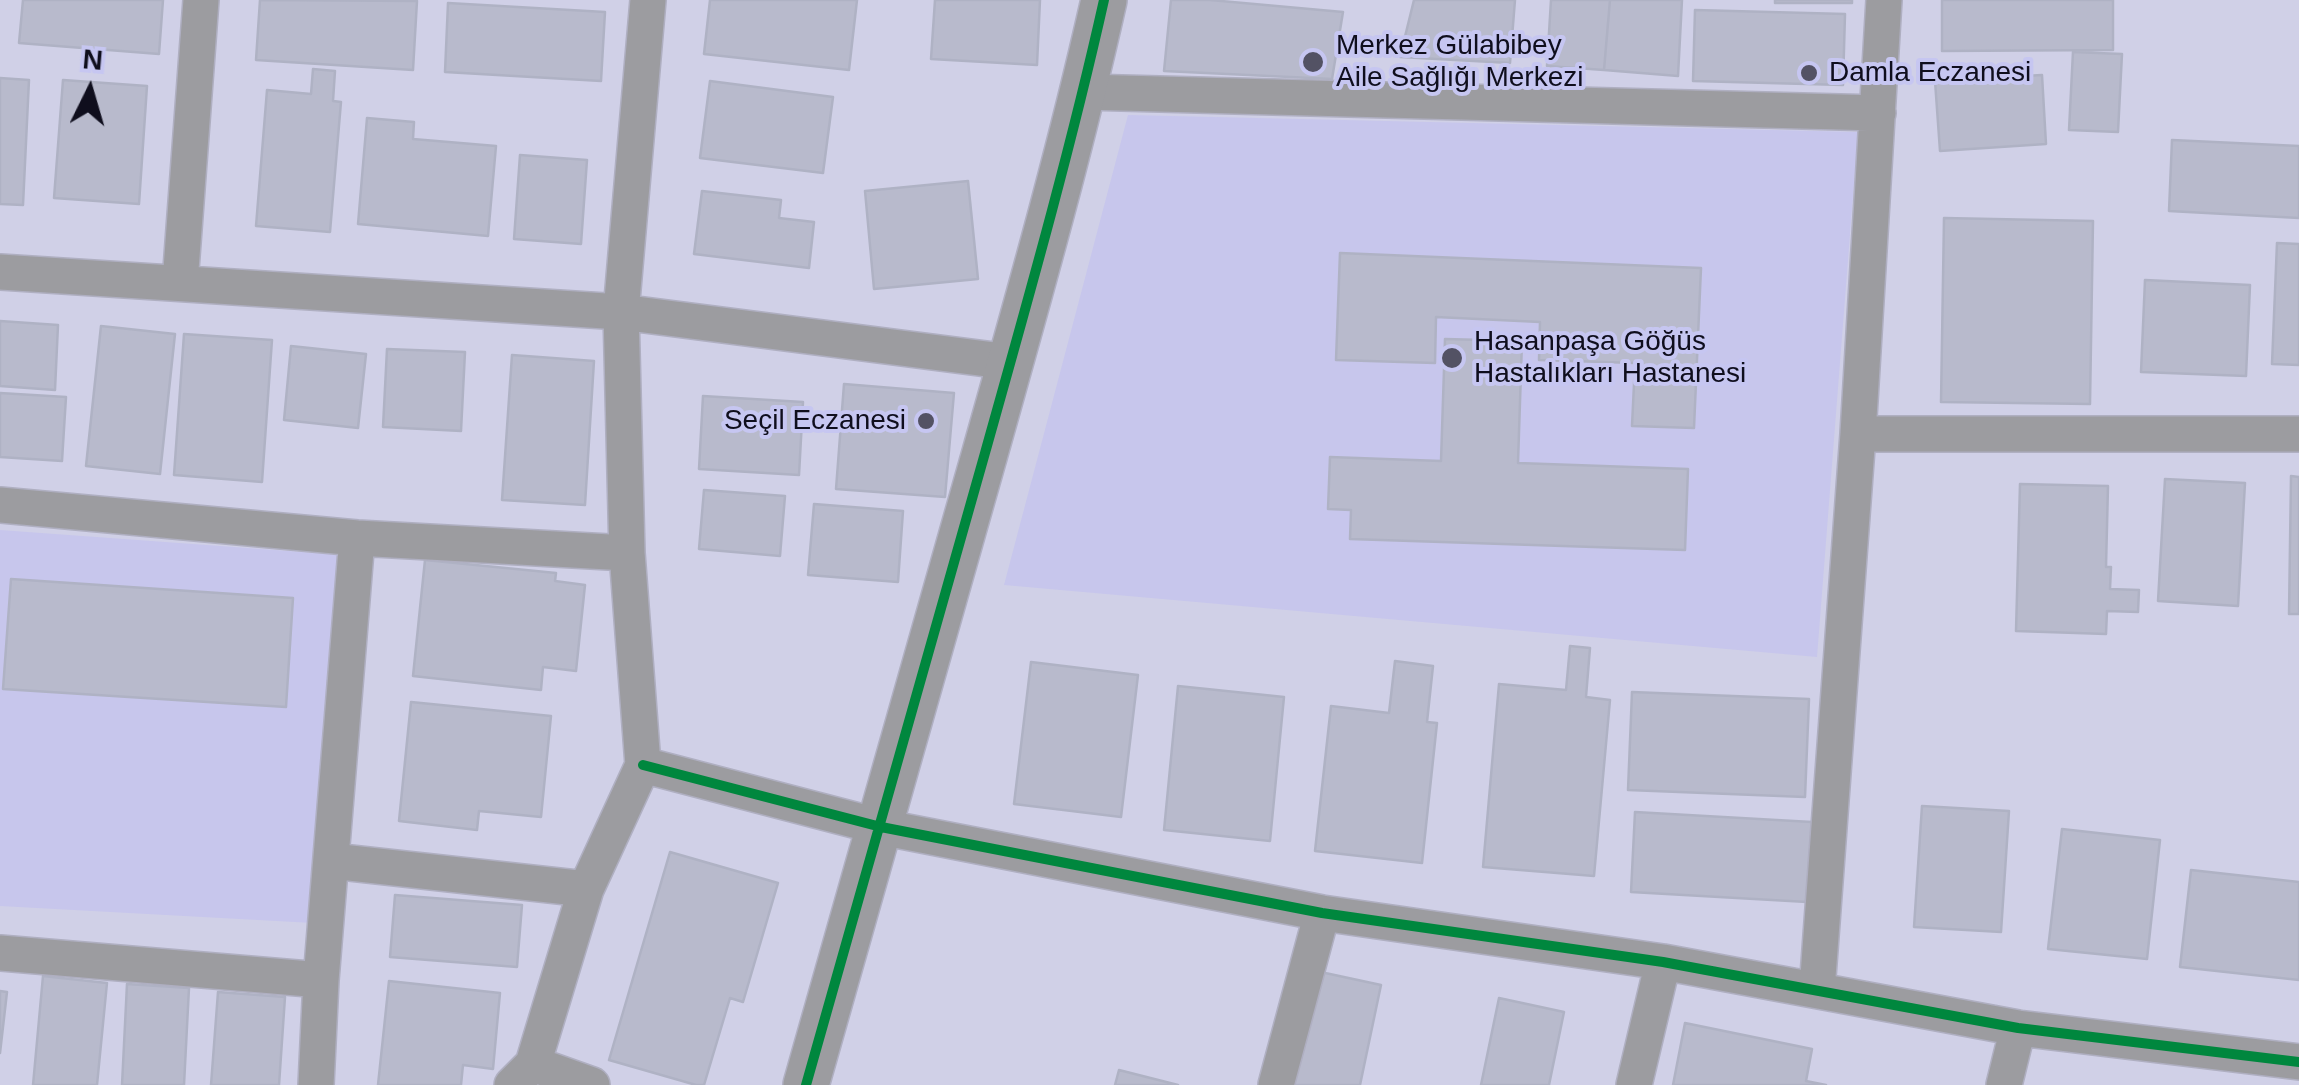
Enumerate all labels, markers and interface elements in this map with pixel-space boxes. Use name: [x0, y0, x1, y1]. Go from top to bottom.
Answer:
place label: Merkez Gülabibey Aile Sağlığı Merkezi: [1336, 29, 1583, 95]
north arrow: [40, 40, 140, 140]
text: N: [81, 43, 104, 76]
marker: Merkez Gülabibey Aile Sağlığı Merkezi: [1300, 49, 1326, 75]
place label: Damla Eczanesi: [1829, 56, 2031, 90]
marker: Damla Eczanesi: [1798, 62, 1820, 84]
place label: Hasanpaşa Göğüs Hastalıkları Hastanesi: [1474, 325, 1746, 391]
marker: Hasanpaşa Göğüs Hastalıkları Hastanesi: [1439, 345, 1465, 371]
place label: Seçil Eczanesi: [724, 404, 906, 438]
marker: Seçil Eczanesi: [915, 410, 937, 432]

